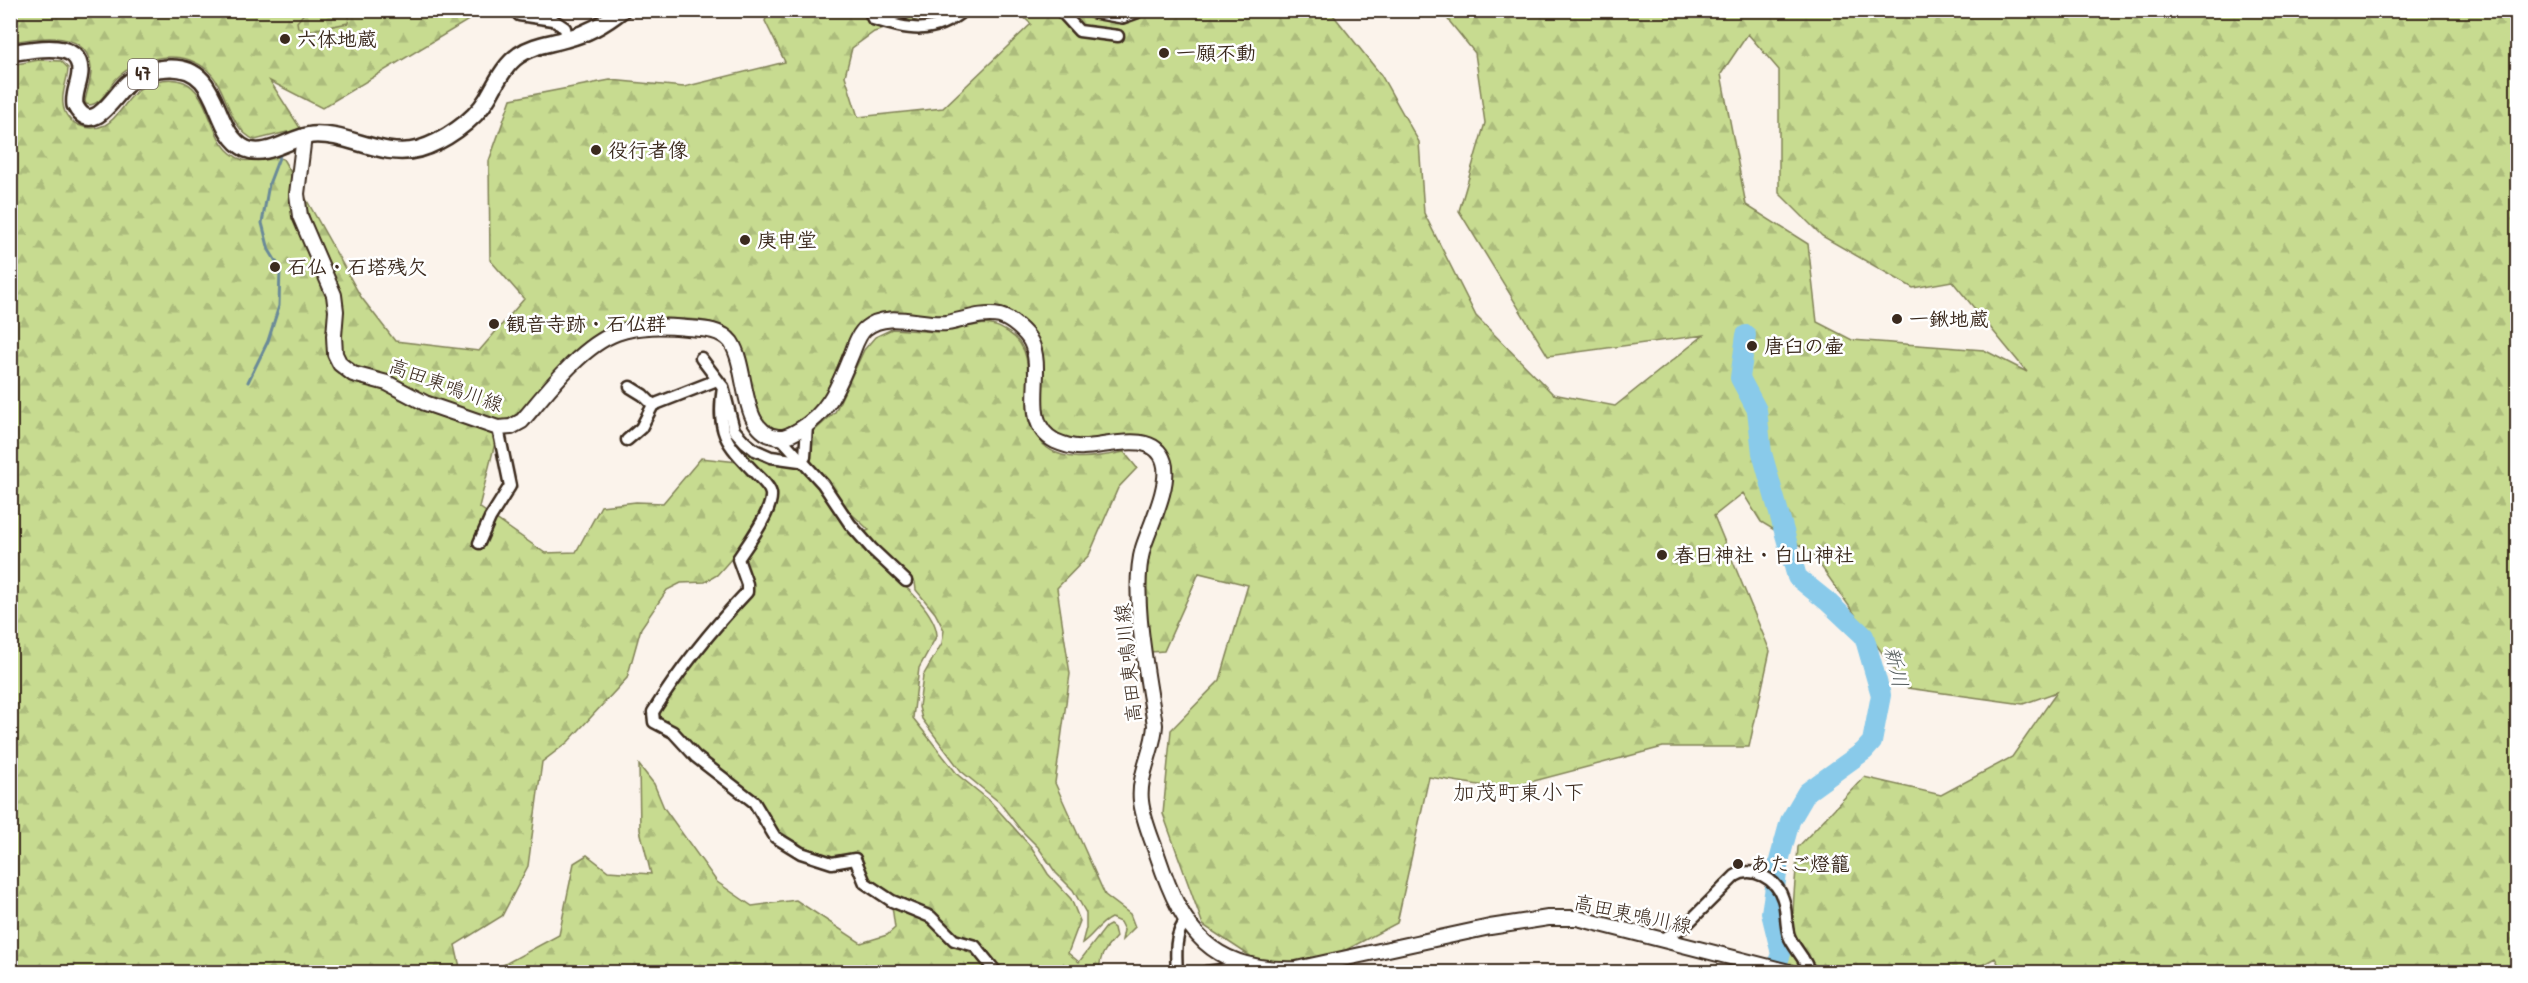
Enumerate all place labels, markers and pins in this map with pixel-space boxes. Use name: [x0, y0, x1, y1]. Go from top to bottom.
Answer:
place label: 六体地蔵: [297, 25, 377, 52]
marker: 六体地蔵: [278, 32, 292, 46]
place label: 一願不動: [1176, 39, 1256, 66]
marker: 一願不動: [1157, 46, 1171, 60]
place label: 役行者像: [608, 136, 688, 163]
marker: 役行者像: [589, 143, 603, 157]
place label: 庚申堂: [757, 226, 817, 253]
marker: 庚申堂: [738, 233, 752, 247]
place label: 石仏・石塔残欠: [287, 253, 427, 280]
marker: 石仏・石塔残欠: [268, 260, 282, 274]
place label: 一鍬地蔵: [1909, 305, 1989, 332]
place label: 観音寺跡・石仏群: [506, 310, 666, 337]
marker: 一鍬地蔵: [1890, 312, 1904, 326]
marker: 観音寺跡・石仏群: [487, 317, 501, 331]
place label: 唐臼の壷: [1764, 332, 1844, 359]
marker: 唐臼の壷: [1745, 339, 1759, 353]
place label: 春日神社・白山神社: [1674, 541, 1854, 568]
marker: 春日神社・白山神社: [1655, 548, 1669, 562]
place label: あたご燈籠: [1750, 850, 1850, 877]
marker: あたご燈籠: [1731, 857, 1745, 871]

